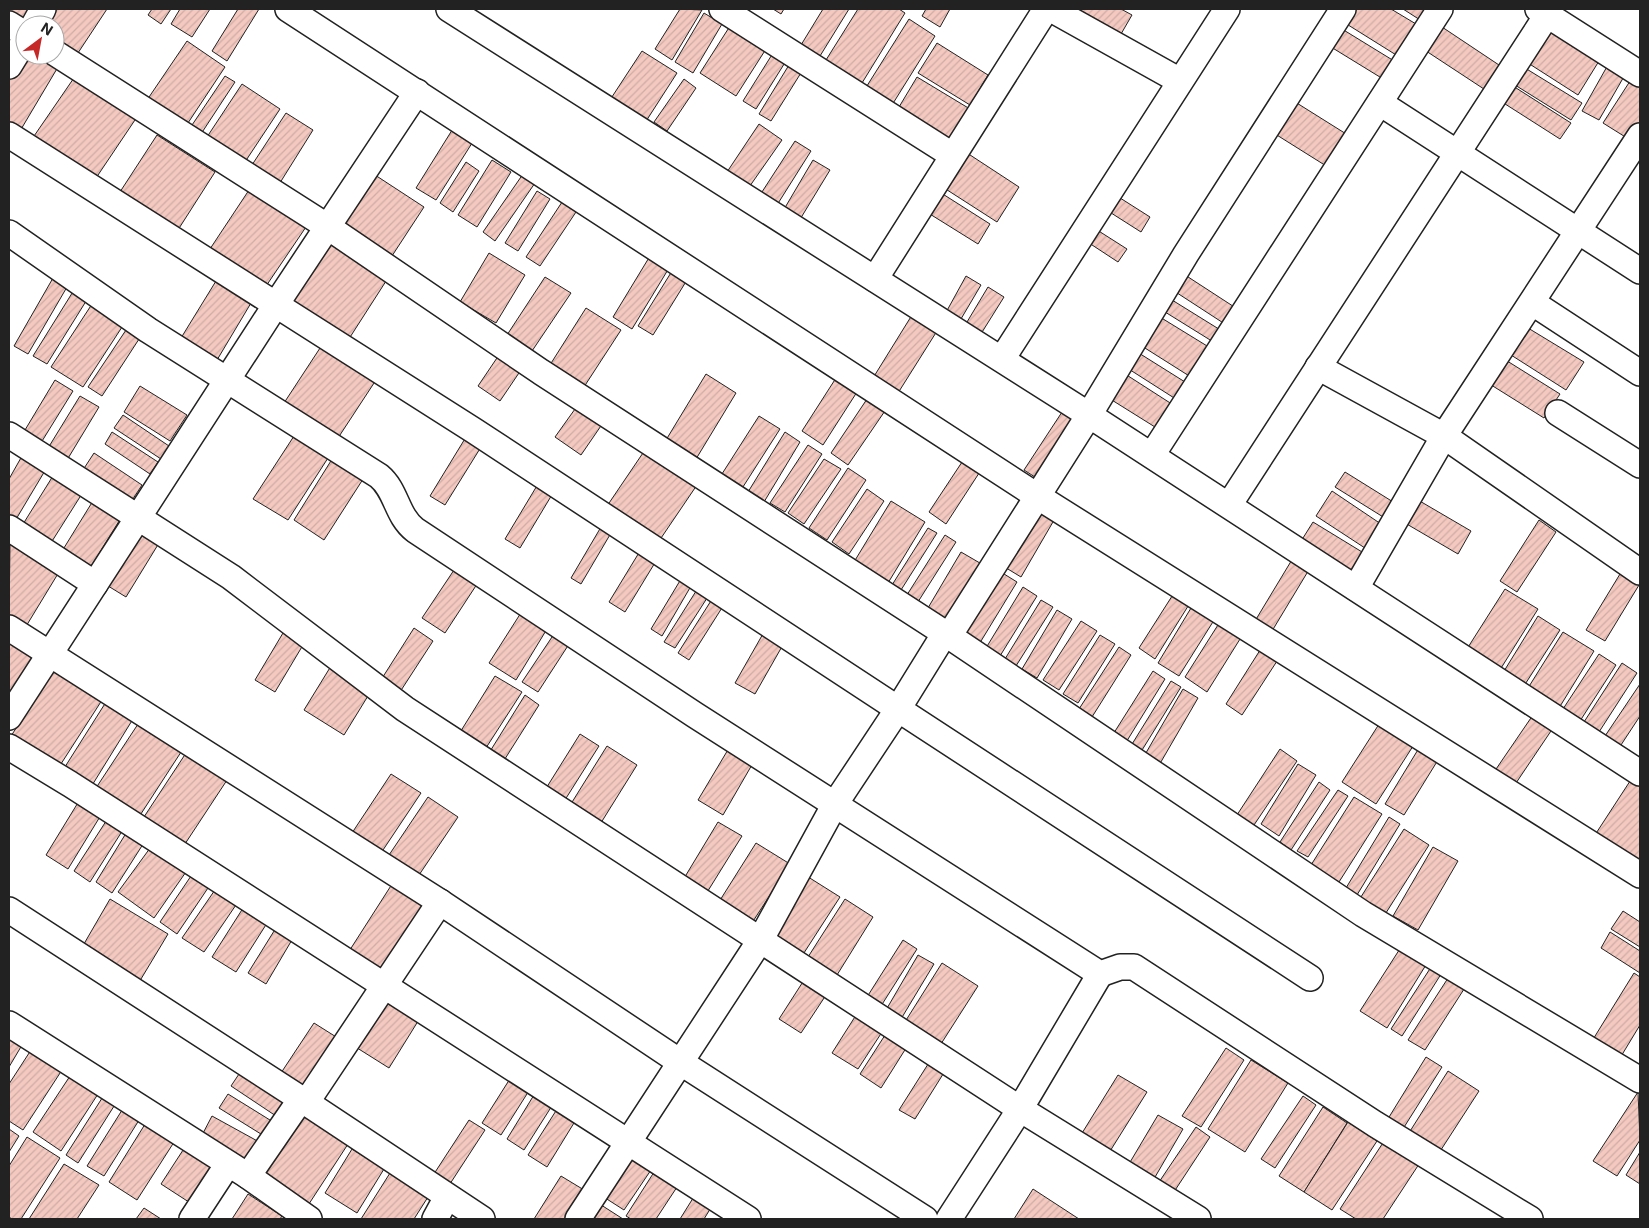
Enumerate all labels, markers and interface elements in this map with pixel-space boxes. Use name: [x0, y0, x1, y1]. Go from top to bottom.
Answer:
north arrow: [15, 15, 65, 65]
text: N: [38, 19, 56, 39]

